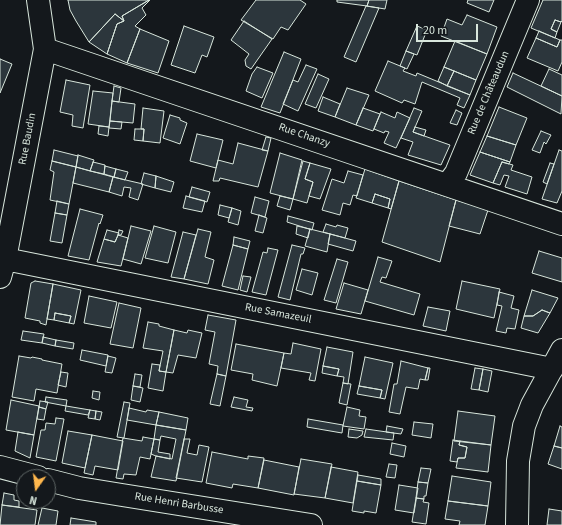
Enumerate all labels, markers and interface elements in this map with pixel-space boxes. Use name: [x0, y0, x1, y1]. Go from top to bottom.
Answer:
scale bar: [418, 16, 480, 42]
text: 20 m: [423, 22, 447, 39]
street label: Rue de Châteaudun: [465, 49, 513, 137]
street label: Rue Baudin: [16, 112, 40, 166]
street label: Rue Chanzy: [277, 121, 331, 151]
street label: Rue Samazeuil: [244, 301, 312, 327]
north arrow: [16, 469, 56, 509]
street label: Rue Henri Barbusse: [134, 490, 224, 518]
text: N: [28, 492, 39, 508]

